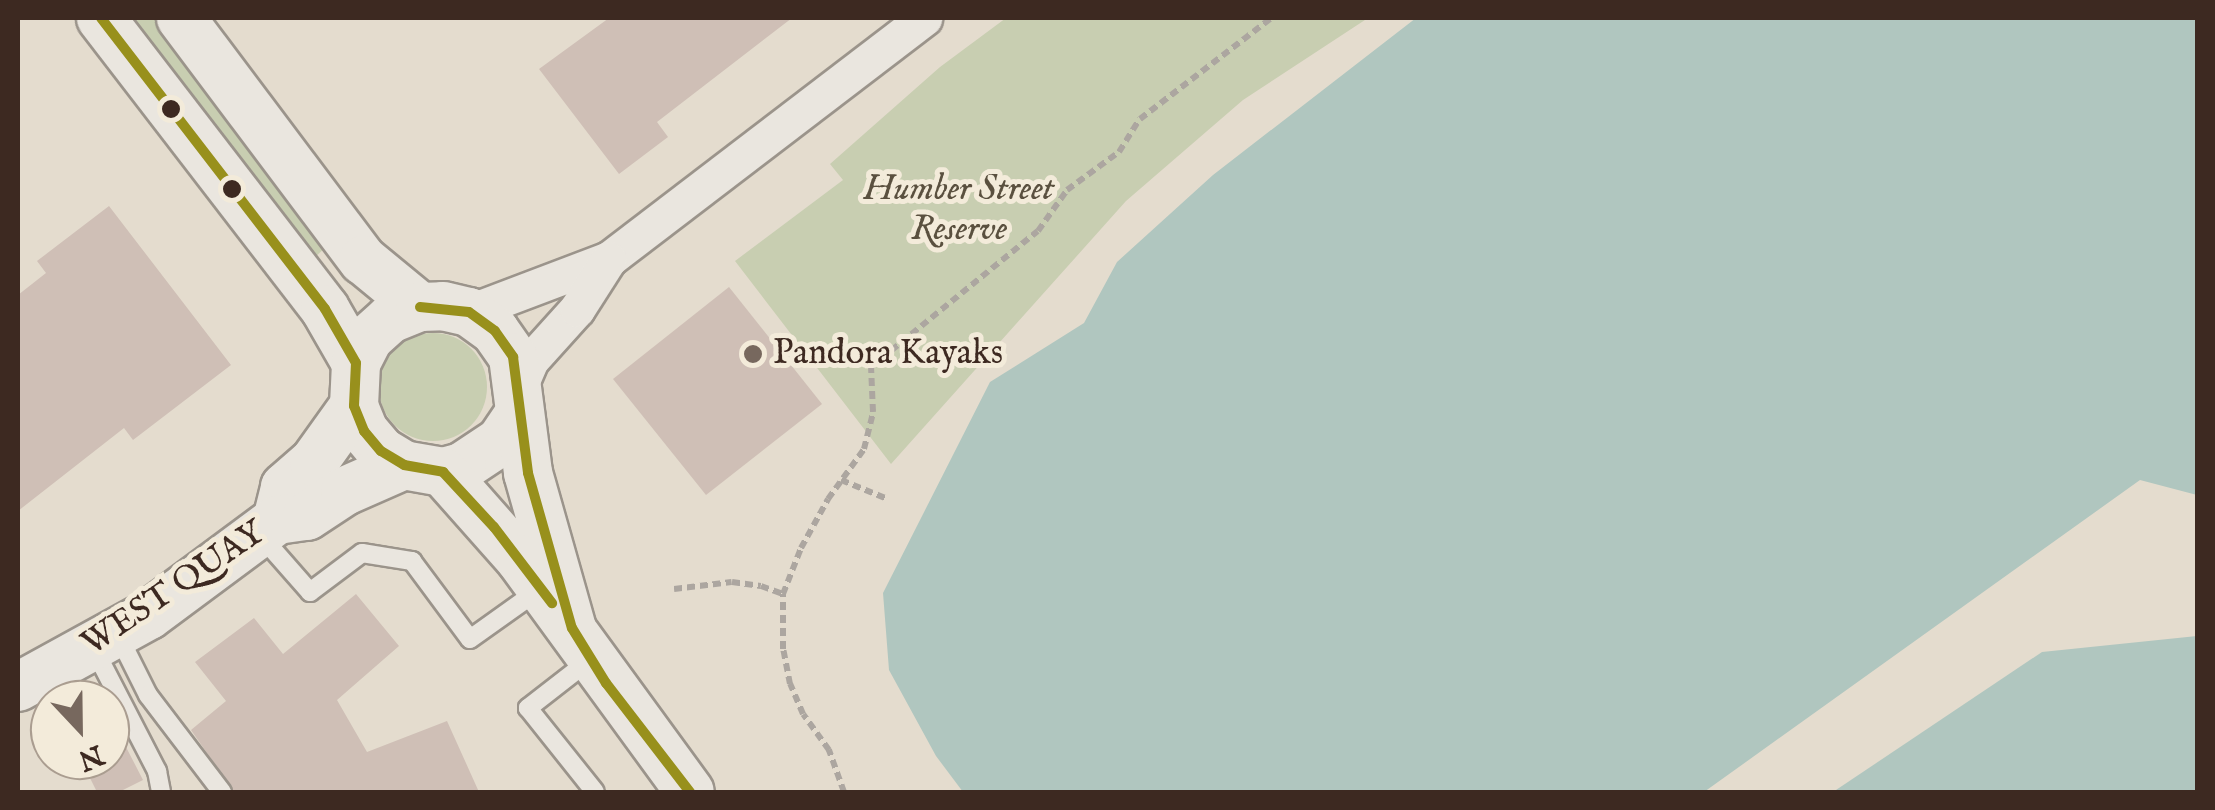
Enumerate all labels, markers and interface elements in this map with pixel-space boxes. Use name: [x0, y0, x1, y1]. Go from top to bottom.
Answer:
unlabelled marker: [161, 99, 181, 119]
park label: Humber Street Reserve: [864, 169, 1054, 251]
unlabelled marker: [222, 179, 242, 199]
place label: Pandora Kayaks: [773, 333, 1003, 375]
marker: Pandora Kayaks: [742, 343, 764, 365]
street label: WEST QUAY: [74, 512, 274, 666]
north arrow: [30, 680, 130, 780]
text: N: [73, 736, 108, 777]

